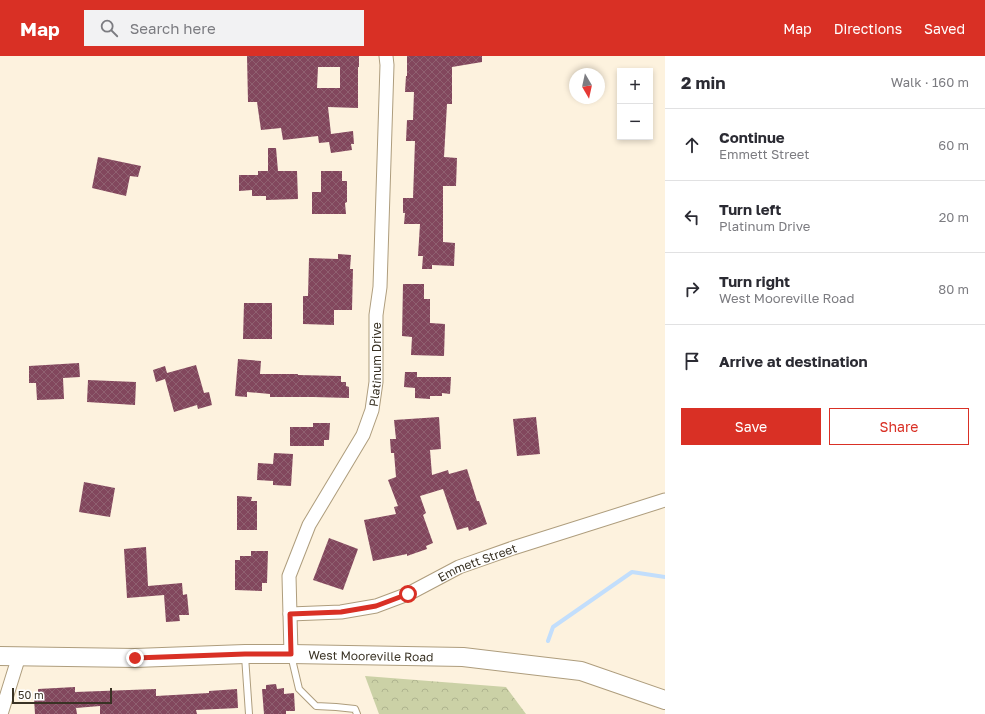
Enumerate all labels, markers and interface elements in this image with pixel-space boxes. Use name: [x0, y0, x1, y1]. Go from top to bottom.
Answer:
search box: [84, 10, 364, 46]
text: Map: [20, 17, 60, 40]
icon: search: [98, 17, 120, 39]
text: Search here: [130, 19, 216, 37]
text: Map: [783, 20, 812, 37]
text: Directions: [834, 20, 902, 37]
text: Saved: [924, 20, 965, 37]
north arrow: [569, 68, 605, 104]
map controls: [617, 68, 653, 140]
button: +: [617, 68, 653, 104]
text: 2 min: [681, 72, 725, 93]
text: Walk · 160 m: [891, 74, 969, 90]
button: −: [617, 104, 653, 140]
text: Continue: [719, 128, 785, 146]
icon: ahead: [681, 134, 703, 156]
text: 60 m: [938, 137, 969, 153]
text: Emmett Street: [719, 146, 809, 162]
text: Turn left: [719, 200, 781, 218]
icon: left: [681, 206, 703, 228]
text: 20 m: [939, 209, 969, 225]
text: Platinum Drive: [719, 218, 810, 234]
text: Turn right: [719, 272, 790, 290]
icon: right: [681, 278, 703, 300]
text: 80 m: [938, 281, 969, 297]
text: West Mooreville Road: [719, 290, 854, 306]
street label: Platinum Drive: [365, 322, 384, 408]
icon: arrive: [681, 350, 703, 372]
text: Arrive at destination: [719, 352, 868, 370]
button: Save: [681, 408, 821, 445]
button: Share: [829, 408, 969, 445]
street label: Emmett Street: [435, 540, 518, 585]
route start: [399, 585, 417, 603]
street label: West Mooreville Road: [308, 647, 434, 664]
route end: [126, 649, 144, 667]
scale bar: [12, 686, 112, 705]
text: 50 m: [18, 688, 44, 701]

